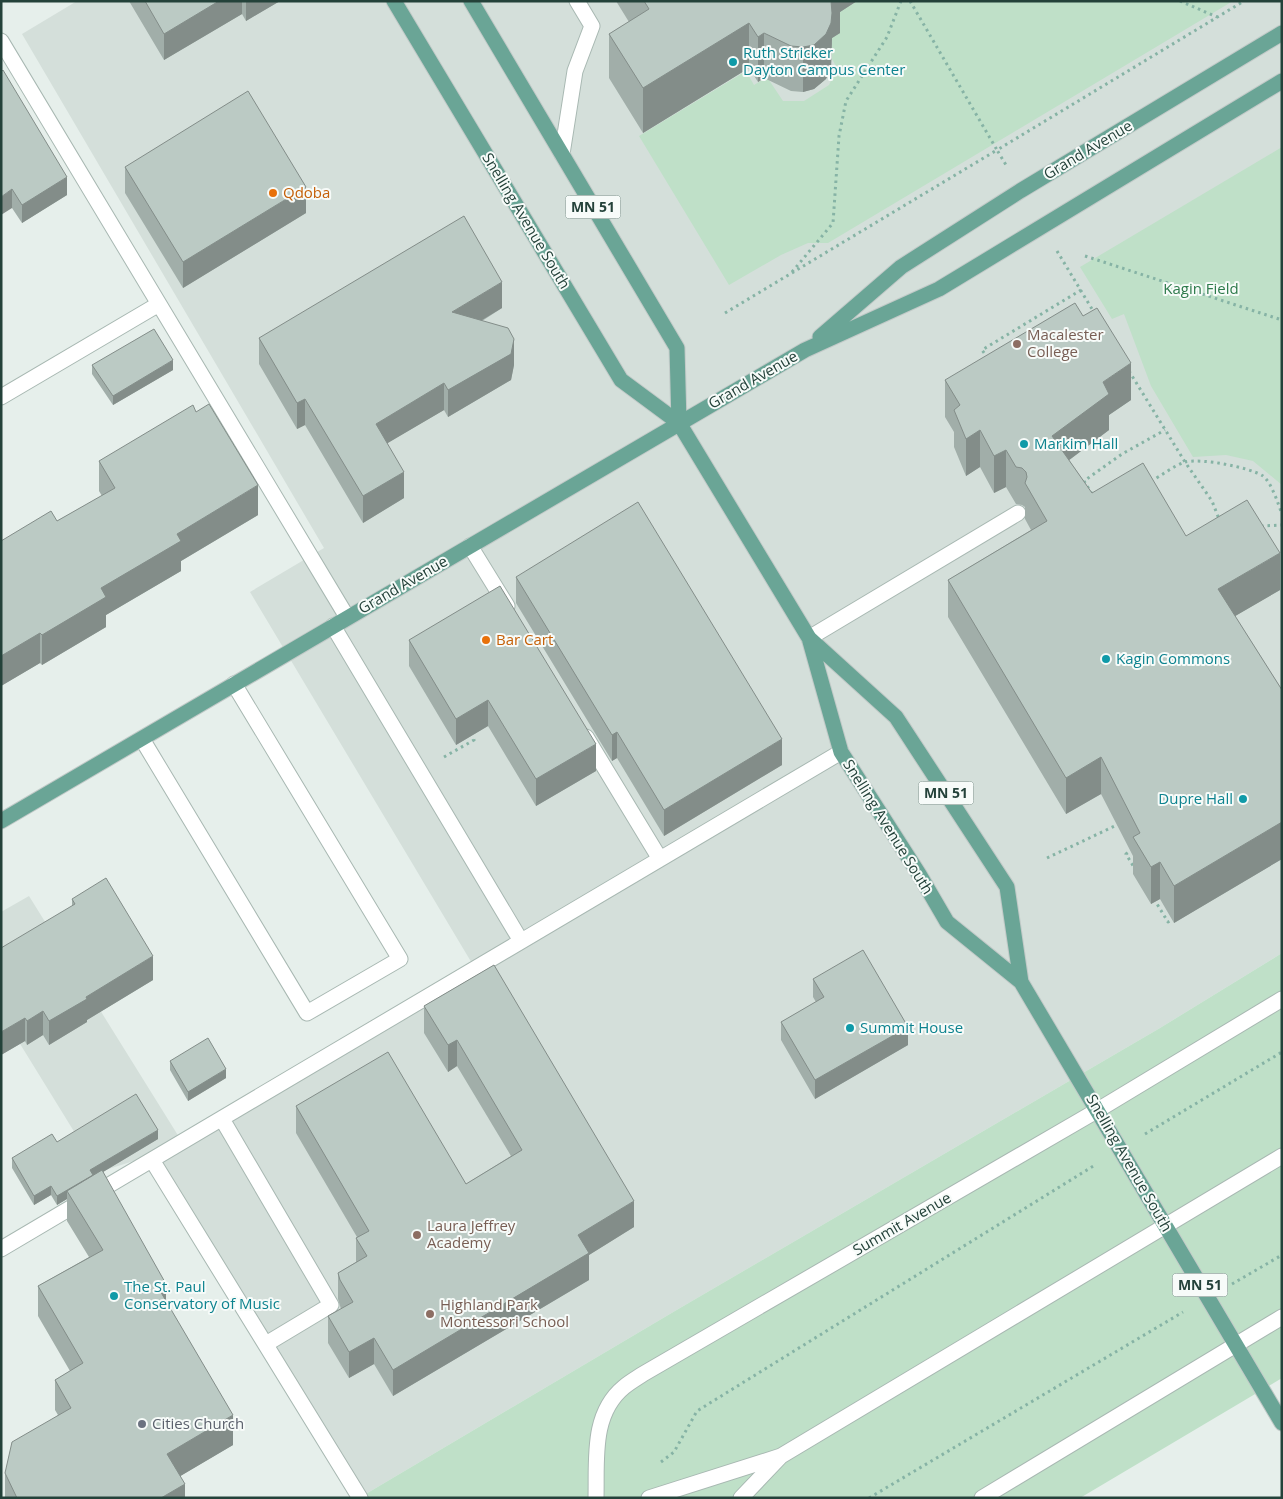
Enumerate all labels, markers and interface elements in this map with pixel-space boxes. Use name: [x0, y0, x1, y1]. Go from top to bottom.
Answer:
place label: Ruth Stricker Dayton Campus Center: [743, 42, 905, 79]
marker: Ruth Stricker Dayton Campus Center: [727, 56, 739, 68]
street label: Grand Avenue: [1040, 115, 1135, 183]
street label: Snelling Avenue South: [478, 149, 575, 292]
place label: Qdoba: [283, 182, 330, 202]
marker: Qdoba: [267, 187, 279, 199]
road number: MN 51: [566, 196, 620, 218]
park label: Kagin Field: [1163, 278, 1239, 298]
place label: Macalester College: [1027, 324, 1104, 361]
marker: Macalester College: [1011, 338, 1023, 350]
street label: Grand Avenue: [704, 346, 801, 413]
place label: Markim Hall: [1034, 433, 1118, 453]
marker: Markim Hall: [1018, 438, 1030, 450]
street label: Grand Avenue: [354, 551, 451, 618]
place label: Bar Cart: [496, 629, 553, 649]
marker: Bar Cart: [480, 634, 492, 646]
place label: Kagin Commons: [1116, 648, 1230, 668]
marker: Kagin Commons: [1100, 653, 1112, 665]
street label: Snelling Avenue South: [839, 755, 939, 898]
road number: MN 51: [918, 781, 974, 804]
place label: Dupre Hall: [1158, 788, 1233, 808]
marker: Dupre Hall: [1237, 793, 1249, 805]
place label: Summit House: [860, 1017, 963, 1037]
marker: Summit House: [844, 1022, 856, 1034]
street label: Snelling Avenue South: [1082, 1090, 1177, 1235]
street label: Summit Avenue: [849, 1187, 954, 1259]
place label: Laura Jeffrey Academy: [427, 1215, 516, 1252]
marker: Laura Jeffrey Academy: [411, 1229, 423, 1241]
road number: MN 51: [1172, 1274, 1228, 1296]
place label: The St. Paul Conservatory of Music: [124, 1276, 280, 1313]
marker: The St. Paul Conservatory of Music: [108, 1290, 120, 1302]
place label: Highland Park Montessori School: [440, 1294, 569, 1331]
marker: Highland Park Montessori School: [424, 1308, 436, 1320]
place label: Cities Church: [152, 1413, 244, 1433]
marker: Cities Church: [136, 1418, 148, 1430]

